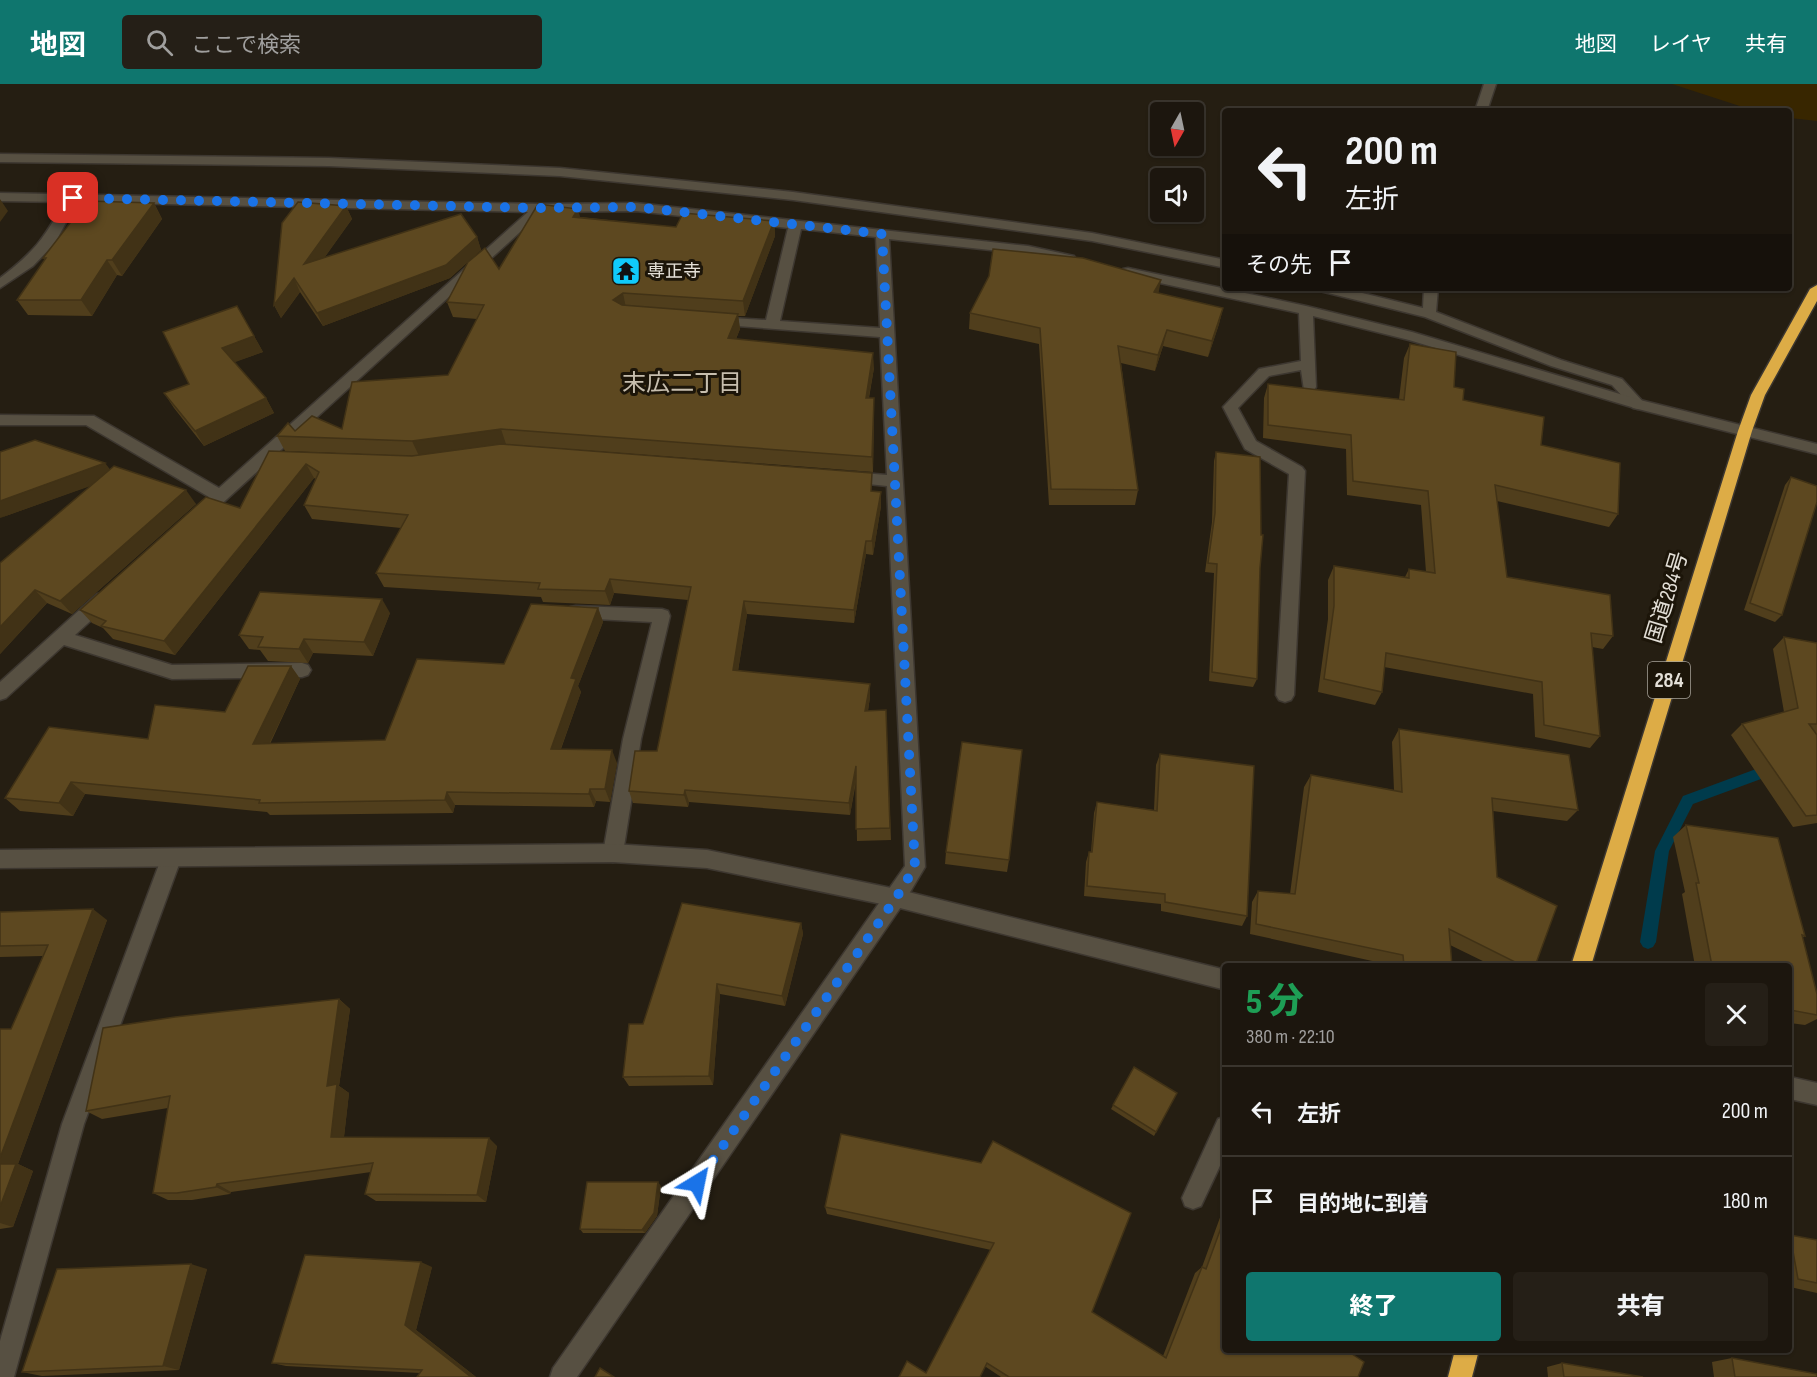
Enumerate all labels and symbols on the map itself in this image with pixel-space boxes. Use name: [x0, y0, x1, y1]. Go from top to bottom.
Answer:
north arrow: [1150, 102, 1204, 156]
pin: [47, 172, 98, 223]
temple icon: 専正寺: [610, 255, 642, 287]
place label: 専正寺: [647, 261, 701, 282]
district label: 末広二丁目: [622, 369, 742, 398]
street label: 国道284号: [1641, 548, 1694, 646]
road number: 284: [1648, 662, 1690, 698]
position arrow: [665, 1151, 729, 1215]

